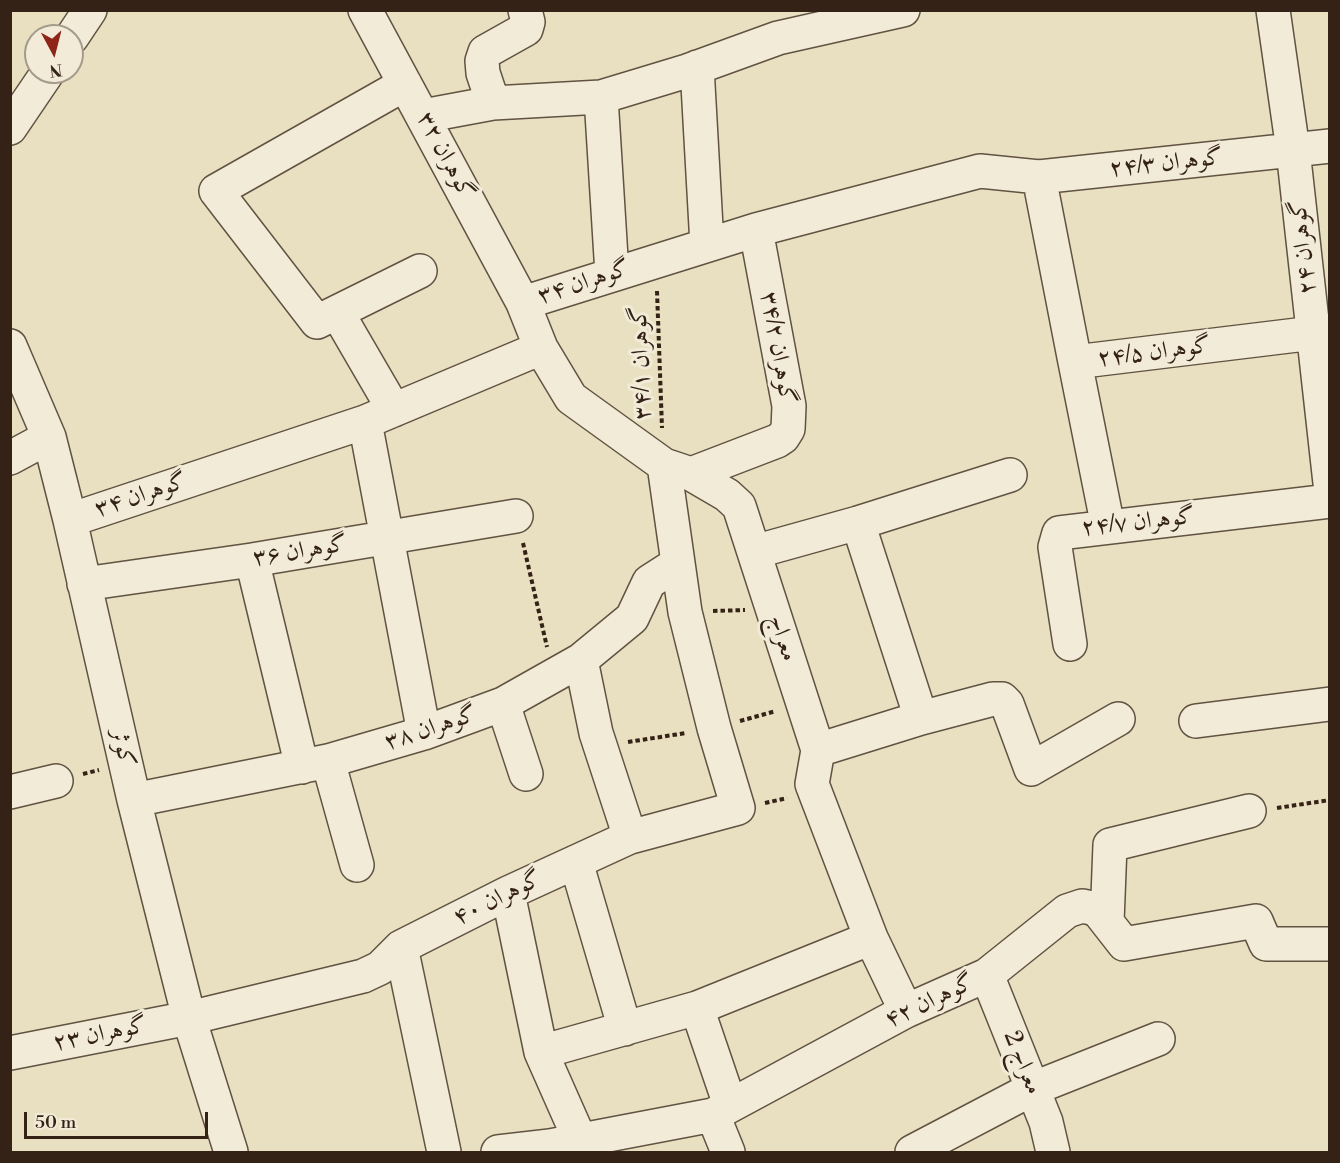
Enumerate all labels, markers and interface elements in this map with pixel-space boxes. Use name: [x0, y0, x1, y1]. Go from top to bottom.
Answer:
north arrow: [24, 24, 84, 84]
text: N: [48, 59, 63, 81]
street label: گوهران ۳۲: [410, 107, 480, 205]
street label: گوهران ۲۴/۳: [1108, 144, 1224, 184]
street label: گوهران ۲۴: [1285, 198, 1323, 296]
street label: گوهران ۳۴: [534, 255, 634, 311]
street label: گوهران ۳۴/۲: [753, 289, 801, 407]
street label: گوهران ۳۴/۱: [626, 306, 658, 420]
street label: گوهران ۲۴/۵: [1096, 332, 1212, 374]
street label: گوهران ۳۴: [91, 468, 191, 524]
street label: گوهران ۲۴/۷: [1080, 503, 1196, 543]
street label: گوهران ۳۶: [251, 530, 349, 574]
street label: معراج: [761, 611, 803, 665]
street label: گوهران ۳۸: [381, 701, 481, 757]
street label: کوثر: [104, 726, 140, 770]
street label: گوهران ۴۰: [449, 865, 547, 933]
street label: گوهران ۴۲: [881, 969, 979, 1035]
street label: گوهران ۲۳: [51, 1012, 149, 1058]
street label: معراج 2: [996, 1027, 1048, 1099]
scale bar: [27, 1100, 212, 1138]
text: 50 m: [35, 1111, 76, 1134]

